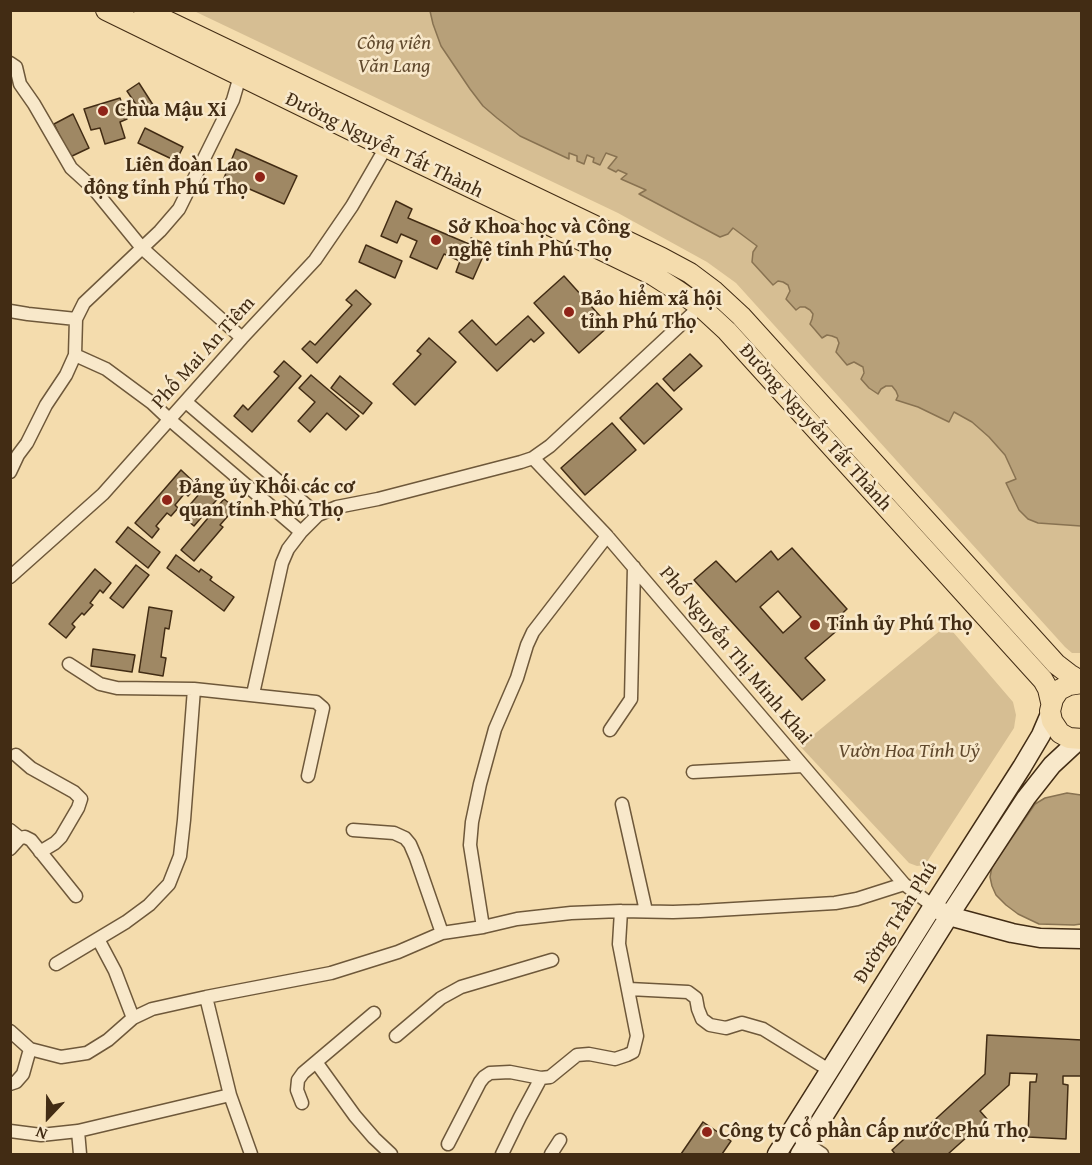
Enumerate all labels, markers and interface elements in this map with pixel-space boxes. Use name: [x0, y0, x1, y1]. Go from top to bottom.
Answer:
park label: Công viên Văn Lang: [357, 32, 431, 79]
street label: Đường Nguyễn Tất Thành: [281, 88, 487, 204]
place label: Chùa Mậu Xi: [115, 99, 226, 123]
marker: Chùa Mậu Xi: [96, 104, 110, 118]
place label: Liên đoàn Lao động tỉnh Phú Thọ: [84, 154, 248, 201]
marker: Liên đoàn Lao động tỉnh Phú Thọ: [253, 170, 267, 184]
place label: Sở Khoa học và Công nghệ tỉnh Phú Thọ: [448, 216, 630, 263]
marker: Sở Khoa học và Công nghệ tỉnh Phú Thọ: [429, 233, 443, 247]
place label: Bảo hiểm xã hội tỉnh Phú Thọ: [581, 288, 722, 335]
street label: Phố Mai An Tiêm: [147, 292, 261, 414]
marker: Bảo hiểm xã hội tỉnh Phú Thọ: [562, 305, 576, 319]
street label: Đường Nguyễn Tất Thành: [734, 339, 896, 517]
place label: Đảng ủy Khối các cơ quan tỉnh Phú Thọ: [179, 476, 355, 523]
marker: Đảng ủy Khối các cơ quan tỉnh Phú Thọ: [160, 493, 174, 507]
street label: Phố Nguyễn Thị Minh Khai: [654, 562, 816, 750]
place label: Tỉnh ủy Phú Thọ: [827, 613, 973, 637]
marker: Tỉnh ủy Phú Thọ: [808, 618, 822, 632]
park label: Vườn Hoa Tỉnh Uỷ: [838, 740, 980, 764]
street label: Đường Trần Phú: [849, 858, 943, 988]
north arrow: [18, 1087, 78, 1147]
place label: Công ty Cổ phần Cấp nước Phú Thọ: [719, 1120, 1028, 1144]
text: N: [32, 1121, 51, 1147]
marker: Công ty Cổ phần Cấp nước Phú Thọ: [700, 1125, 714, 1139]

